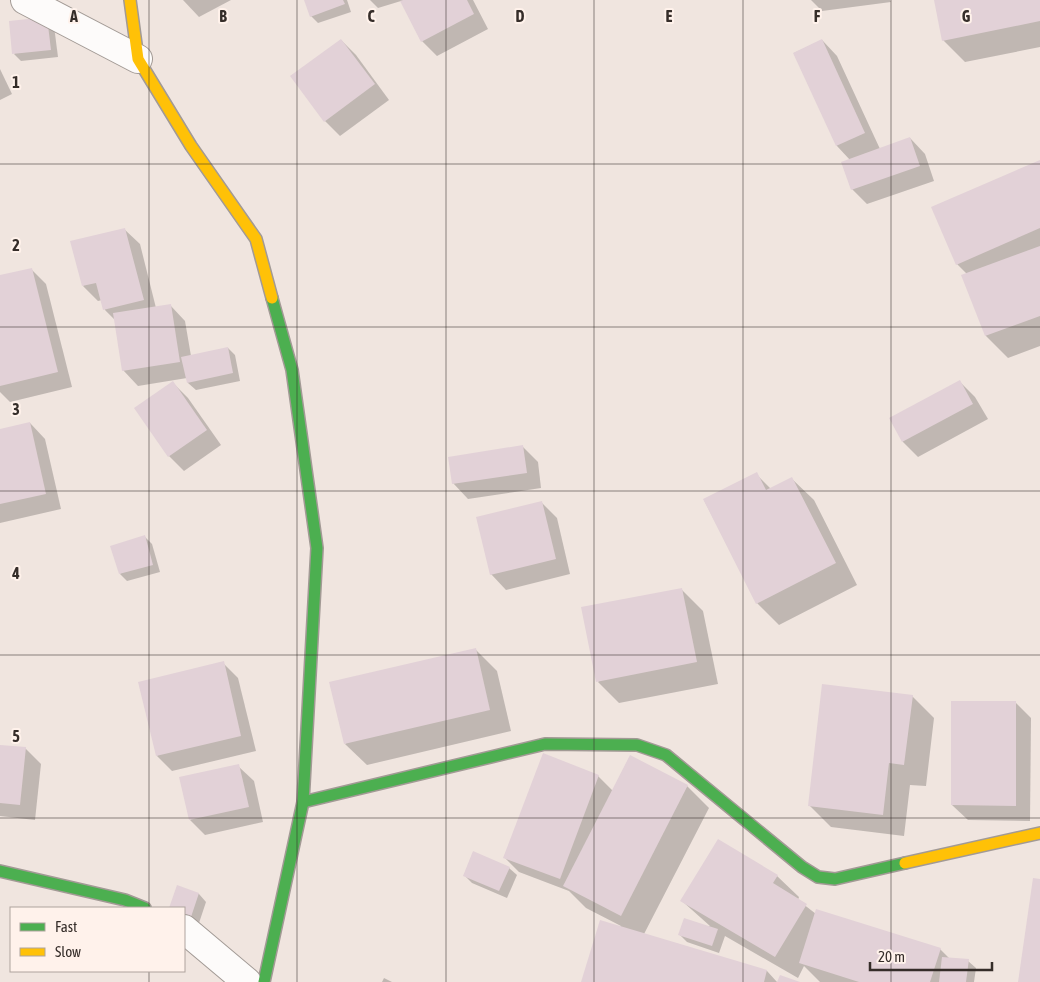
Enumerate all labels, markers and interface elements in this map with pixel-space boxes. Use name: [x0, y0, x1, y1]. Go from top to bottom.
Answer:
text: A: [69, 7, 78, 25]
text: B: [219, 7, 227, 25]
text: C: [367, 7, 375, 25]
text: D: [516, 7, 525, 25]
text: E: [666, 7, 673, 25]
text: F: [814, 7, 821, 25]
text: G: [962, 7, 971, 25]
text: 1: [12, 73, 20, 91]
text: 2: [12, 236, 20, 254]
text: 3: [12, 400, 20, 418]
text: 4: [11, 564, 20, 582]
text: 5: [12, 727, 20, 745]
legend: [10, 907, 185, 972]
text: Fast: [55, 918, 77, 935]
scale bar: [870, 940, 992, 972]
text: Slow: [55, 943, 81, 960]
text: 20 m: [878, 948, 905, 965]

